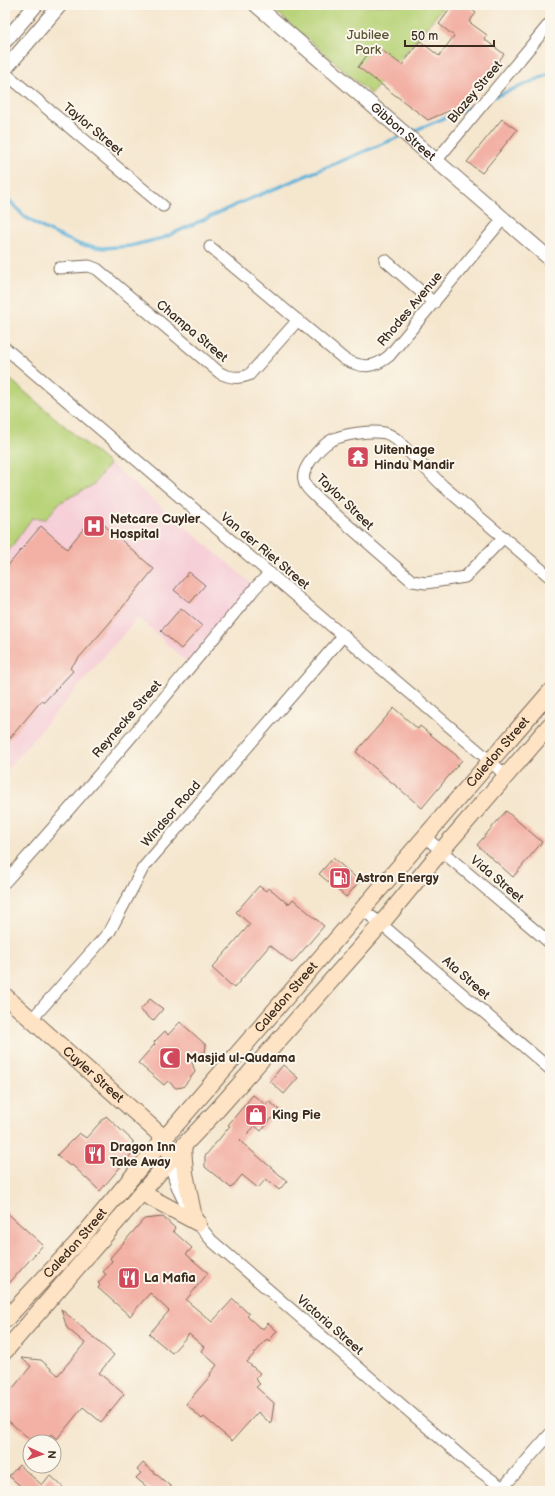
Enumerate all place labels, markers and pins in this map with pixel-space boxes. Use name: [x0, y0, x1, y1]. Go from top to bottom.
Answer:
place label: Uitenhage Hindu Mandir: [374, 442, 455, 473]
temple icon: Uitenhage Hindu Mandir: [345, 444, 371, 470]
place label: Netcare Cuyler Hospital: [110, 511, 201, 542]
hospital icon: Netcare Cuyler Hospital: [81, 513, 107, 539]
fuel station icon: Astron Energy: [327, 865, 353, 891]
place label: Astron Energy: [355, 870, 439, 886]
mosque icon: Masjid ul-Qudama: [157, 1045, 183, 1071]
place label: Masjid ul-Qudama: [186, 1050, 295, 1066]
shop icon: King Pie: [243, 1102, 269, 1128]
place label: King Pie: [272, 1107, 321, 1123]
place label: Dragon Inn Take Away: [110, 1139, 176, 1170]
restaurant icon: Dragon Inn Take Away: [82, 1141, 108, 1167]
restaurant icon: La Mafia: [116, 1265, 142, 1291]
place label: La Mafia: [144, 1270, 196, 1286]

